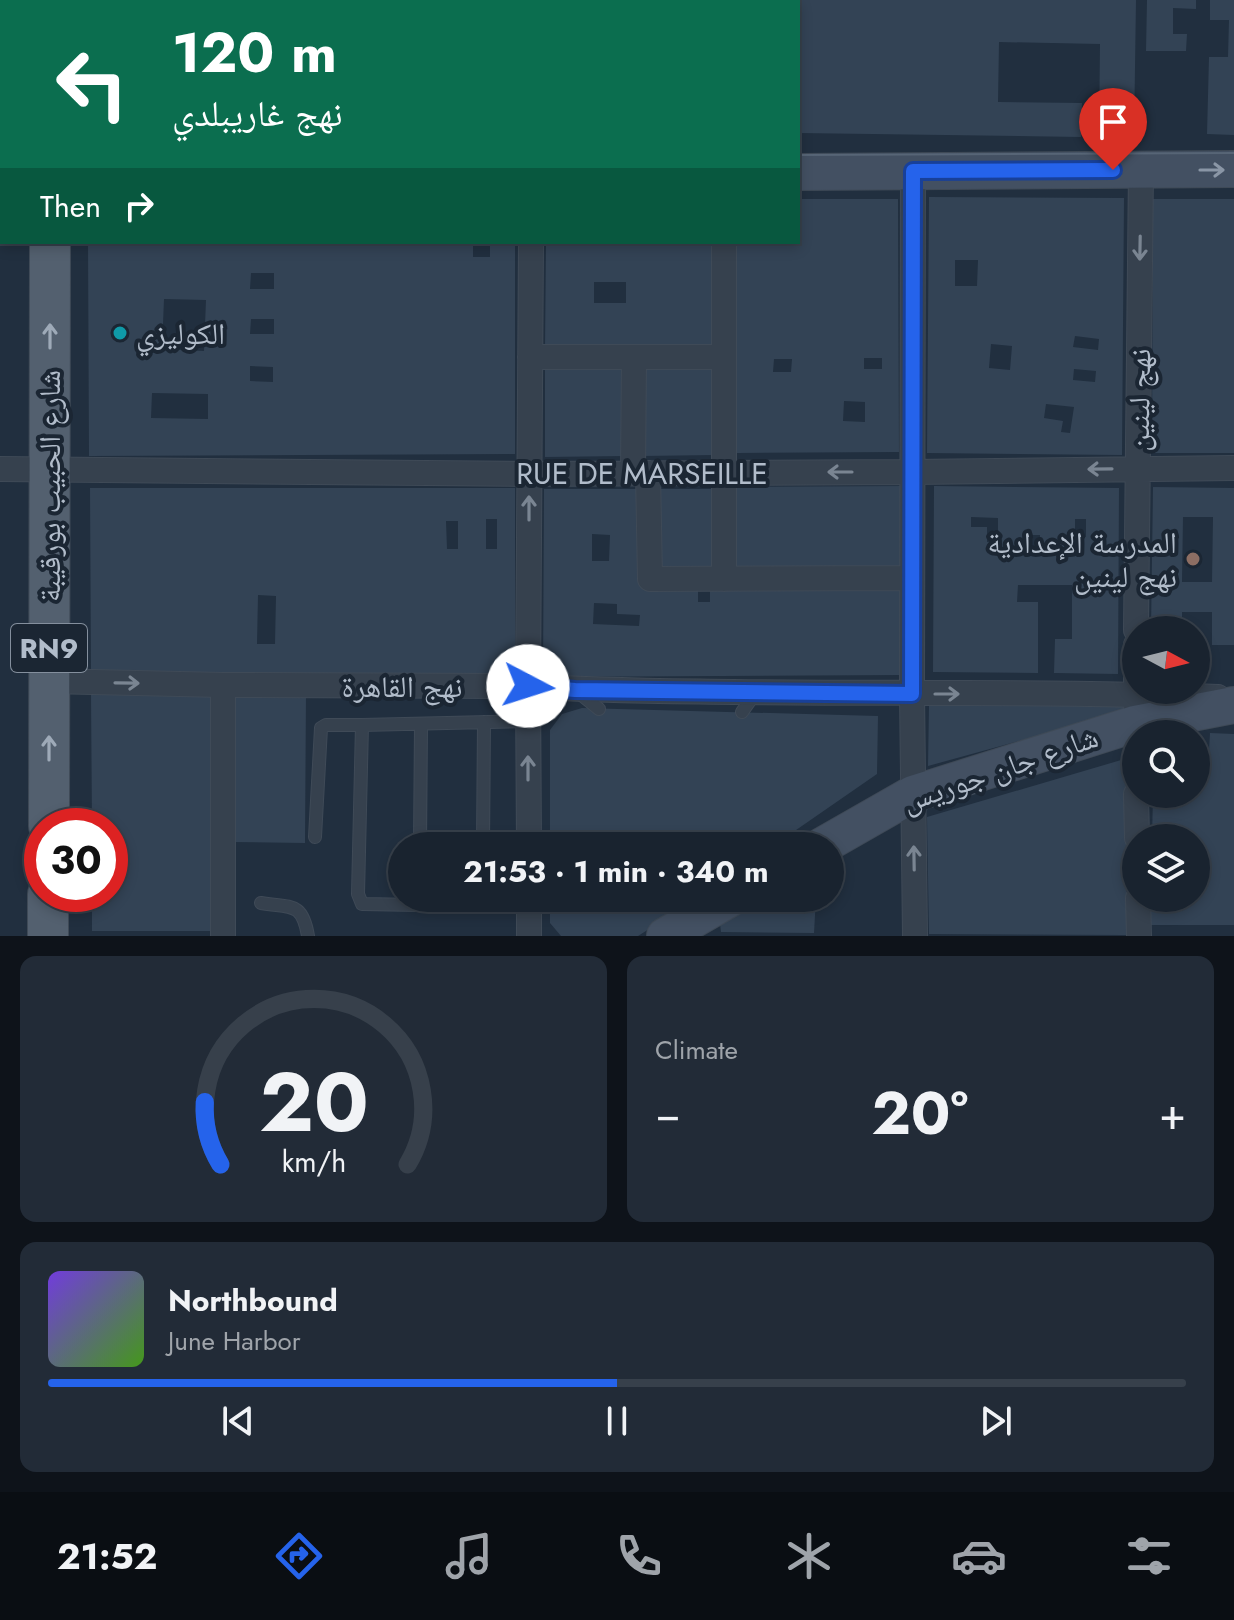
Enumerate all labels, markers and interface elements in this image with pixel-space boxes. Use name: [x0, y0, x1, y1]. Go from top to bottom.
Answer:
text: 120 m: [172, 12, 337, 93]
icon: left: [40, 32, 144, 136]
text: نهج غاريبلدي: [172, 87, 343, 139]
pin: [1079, 88, 1147, 170]
icon: arrive: [1091, 100, 1135, 144]
one-way arrow: [1198, 162, 1225, 178]
icon: right: [117, 184, 161, 228]
text: Then: [40, 185, 101, 228]
one-way arrow: [1133, 234, 1148, 261]
place label: الكوليزي: [136, 312, 225, 357]
one-way arrow: [42, 323, 58, 350]
marker: الكوليزي: [111, 324, 129, 342]
street label: نهج لينين: [1117, 348, 1161, 452]
street label: شارع الحبيب بورقيبة: [28, 370, 71, 602]
street label: RUE DE MARSEILLE: [516, 452, 768, 495]
one-way arrow: [1087, 461, 1114, 477]
one-way arrow: [827, 465, 854, 480]
one-way arrow: [521, 495, 537, 522]
place label: المدرسة الإعدادية نهج لينين: [988, 521, 1177, 598]
marker: المدرسة الإعدادية نهج لينين: [1184, 550, 1202, 568]
north arrow: [1122, 616, 1210, 704]
map controls: [1122, 616, 1210, 912]
road number: RN9: [11, 624, 87, 672]
position arrow: [486, 644, 570, 728]
street label: نهج القاهرة: [342, 665, 462, 708]
one-way arrow: [113, 675, 140, 690]
one-way arrow: [933, 686, 960, 702]
street label: شارع جان جوريس: [896, 715, 1104, 823]
button: search: [1122, 720, 1210, 808]
one-way arrow: [41, 735, 57, 762]
one-way arrow: [520, 755, 536, 782]
speed limit sign: 30: [24, 808, 128, 912]
button: layers: [1122, 824, 1210, 912]
one-way arrow: [906, 845, 922, 872]
text: 21:53 · 1 min · 340 m: [463, 850, 769, 893]
text: Climate: [655, 1031, 738, 1069]
text: 20: [259, 1042, 368, 1162]
text: 20°: [872, 1070, 968, 1157]
text: −: [655, 1082, 681, 1146]
text: +: [1159, 1082, 1186, 1146]
text: km/h: [281, 1141, 346, 1183]
text: Northbound: [168, 1279, 338, 1322]
text: June Harbor: [168, 1322, 301, 1360]
icon: previous: [216, 1399, 260, 1443]
icon: pause: [595, 1399, 639, 1443]
icon: next: [974, 1399, 1018, 1443]
icon: directions: [271, 1528, 327, 1584]
icon: music: [441, 1528, 497, 1584]
icon: phone: [611, 1528, 667, 1584]
icon: climate: [781, 1528, 837, 1584]
icon: car: [951, 1528, 1007, 1584]
icon: filters: [1121, 1528, 1177, 1584]
text: 21:52: [57, 1530, 157, 1582]

